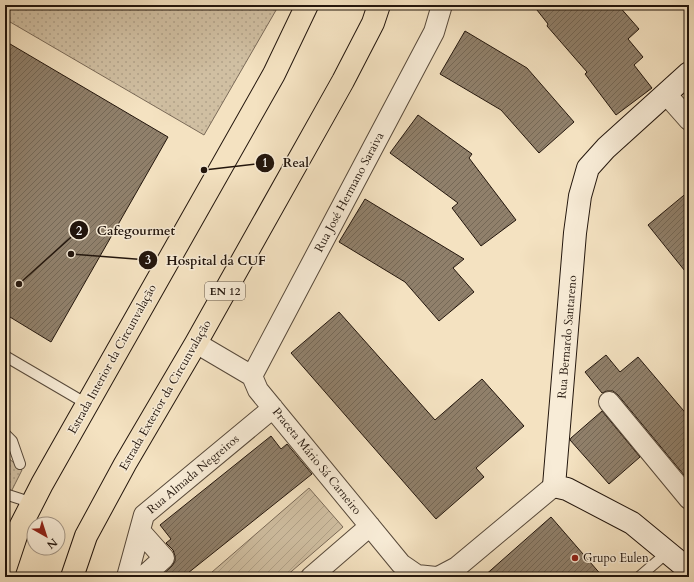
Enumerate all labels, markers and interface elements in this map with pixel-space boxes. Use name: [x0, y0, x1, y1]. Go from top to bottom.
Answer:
street label: Rua José Hermano Saraiva: [311, 129, 388, 255]
callout: Real: [255, 150, 317, 175]
text: Real: [283, 154, 309, 172]
text: 1: [262, 155, 268, 171]
callout: Cafegourmet: [69, 218, 183, 243]
text: Cafegourmet: [97, 222, 176, 240]
text: 2: [76, 223, 82, 239]
callout: Hospital da CUF: [138, 248, 274, 273]
text: 3: [145, 252, 151, 268]
text: Hospital da CUF: [166, 252, 266, 270]
street label: Rua Bernardo Santareno: [554, 274, 580, 399]
street label: Estrada Interior da Circunvalação: [64, 281, 160, 437]
road number: EN 12: [205, 282, 245, 300]
street label: Estrada Exterior da Circunvalação: [115, 316, 215, 473]
street label: Praceta Mário Sá Carneiro: [269, 404, 366, 518]
street label: Rua Almada Negreiros: [144, 431, 242, 517]
north arrow: [26, 516, 66, 556]
text: N: [43, 535, 60, 553]
place label: Grupo Eulen: [583, 550, 649, 566]
marker: Grupo Eulen: [570, 553, 580, 563]

